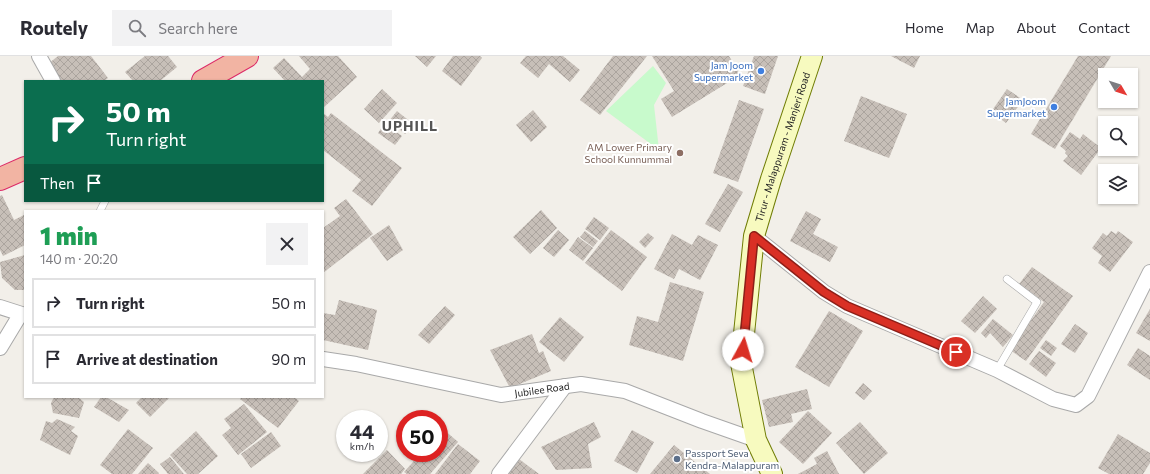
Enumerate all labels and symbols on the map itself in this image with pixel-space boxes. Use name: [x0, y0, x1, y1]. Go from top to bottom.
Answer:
place label: Jam Joom Supermarket: [694, 59, 753, 83]
marker: Jam Joom Supermarket: [756, 66, 766, 76]
north arrow: [1098, 68, 1138, 108]
street label: Tirur - Malappuram - Manjeri Road: [753, 70, 812, 223]
place label: JamJoom Supermarket: [987, 95, 1046, 119]
marker: JamJoom Supermarket: [1049, 102, 1059, 112]
district label: UPHILL: [382, 117, 438, 134]
place label: AM Lower Primary School Kunnummal: [585, 141, 672, 165]
marker: AM Lower Primary School Kunnummal: [675, 148, 685, 158]
position arrow: [722, 329, 764, 371]
pin: [939, 335, 973, 369]
street label: Jubilee Road: [514, 380, 570, 399]
speed limit sign: 50: [396, 410, 448, 462]
place label: Passport Seva Kendra-Malappuram: [685, 447, 779, 471]
marker: Passport Seva Kendra-Malappuram: [672, 454, 682, 464]

